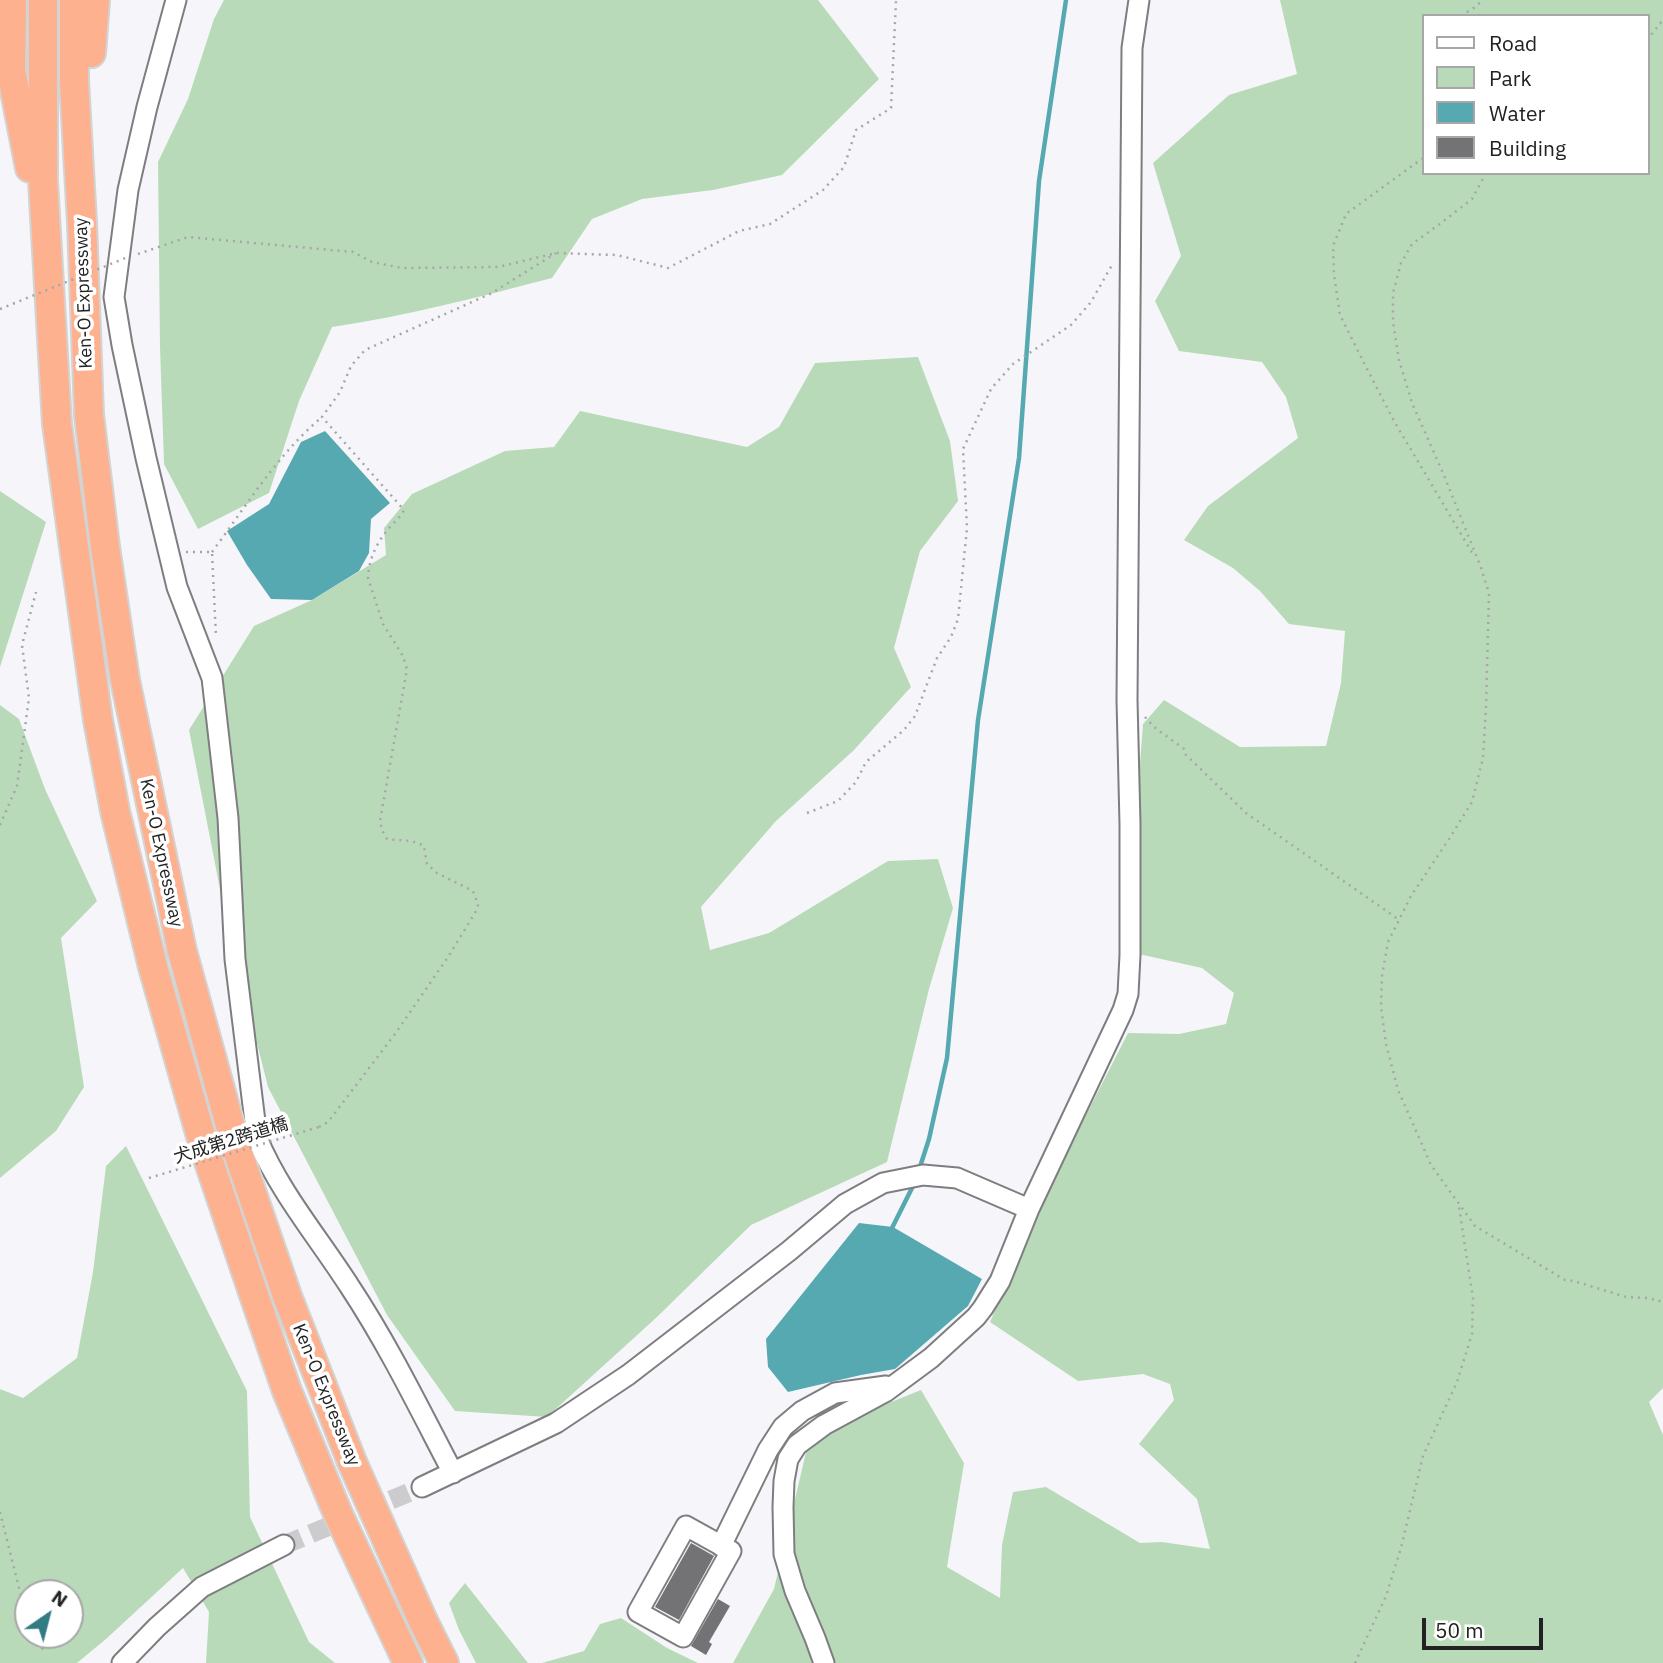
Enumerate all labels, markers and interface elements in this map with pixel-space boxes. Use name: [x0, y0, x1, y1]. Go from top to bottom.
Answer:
legend: [1422, 14, 1649, 175]
text: Road: [1489, 29, 1537, 57]
text: Park: [1489, 64, 1532, 92]
text: Water: [1489, 99, 1545, 127]
text: Building: [1489, 134, 1566, 162]
street label: Ken-O Expressway: [71, 217, 97, 369]
street label: Ken-O Expressway: [135, 777, 187, 929]
street label: 犬成第2跨道橋: [171, 1113, 291, 1169]
street label: Ken-O Expressway: [288, 1321, 364, 1469]
north arrow: [14, 1579, 84, 1649]
text: N: [47, 1585, 72, 1612]
scale bar: [1425, 1604, 1546, 1648]
text: 50 m: [1435, 1616, 1484, 1644]

